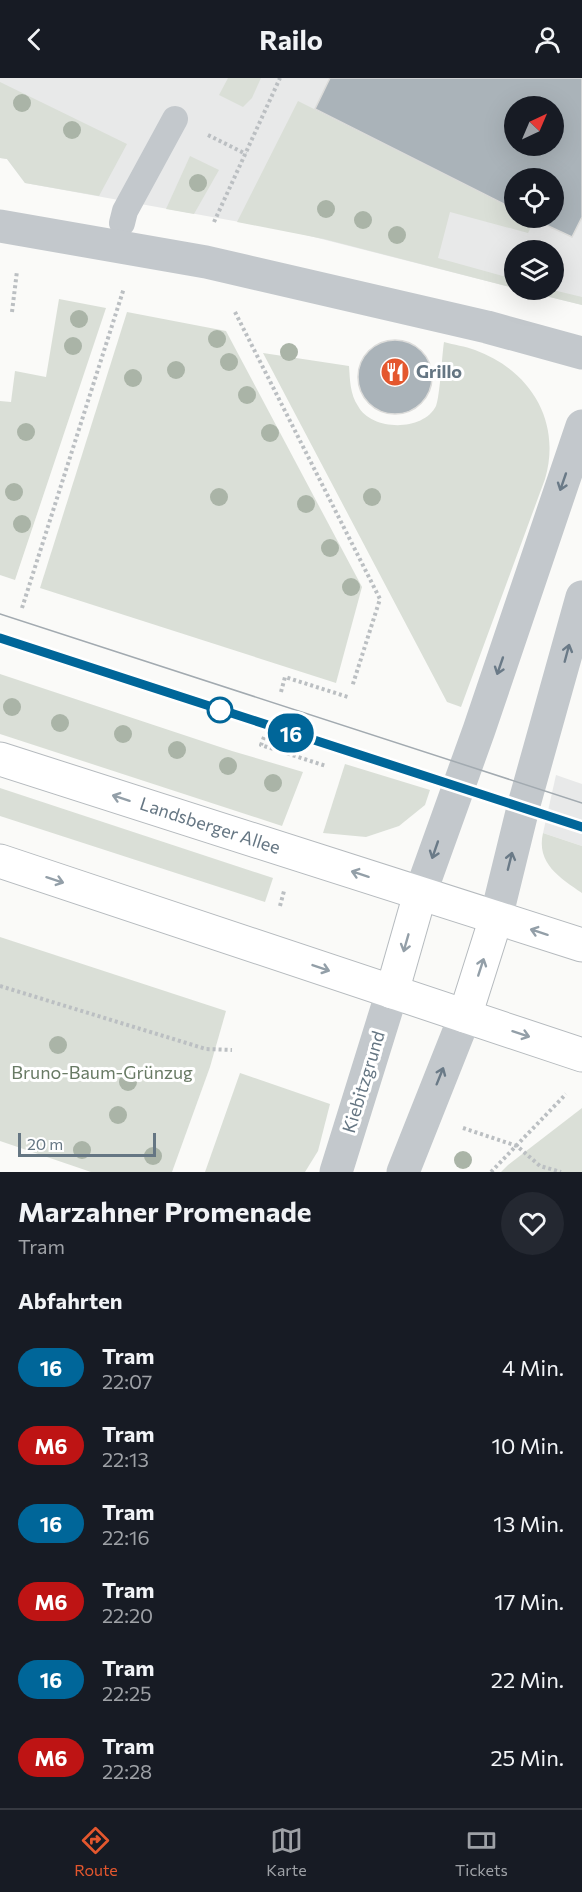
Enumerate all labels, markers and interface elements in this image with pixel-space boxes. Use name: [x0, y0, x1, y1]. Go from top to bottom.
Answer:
icon: back: [18, 23, 51, 56]
text: Railo: [259, 23, 323, 56]
icon: person: [531, 23, 564, 56]
north arrow: [504, 96, 564, 156]
map controls: [504, 96, 564, 300]
button: locate: [504, 168, 564, 228]
button: layers: [504, 240, 564, 300]
restaurant icon: Grillo: [379, 356, 411, 388]
place label: Grillo: [416, 360, 462, 382]
one-way arrow: [557, 472, 568, 491]
one-way arrow: [562, 643, 573, 662]
one-way arrow: [493, 656, 504, 675]
unlabelled marker: [207, 697, 233, 723]
line badge: 16: [264, 714, 318, 752]
text: 16: [280, 721, 302, 746]
one-way arrow: [112, 792, 131, 803]
street label: Landsberger Allee: [137, 792, 283, 858]
one-way arrow: [429, 840, 440, 859]
one-way arrow: [505, 852, 517, 871]
one-way arrow: [351, 868, 370, 879]
one-way arrow: [46, 875, 65, 886]
one-way arrow: [530, 925, 549, 936]
one-way arrow: [400, 933, 411, 952]
one-way arrow: [476, 958, 487, 977]
one-way arrow: [311, 964, 330, 975]
street label: Kiebitzgrund: [337, 1028, 389, 1135]
one-way arrow: [511, 1030, 530, 1041]
park label: Bruno-Baum-Grünzug: [11, 1061, 193, 1083]
one-way arrow: [435, 1068, 446, 1086]
scale bar: [18, 1130, 156, 1158]
text: 20 m: [27, 1134, 63, 1153]
button: heart: [501, 1192, 564, 1255]
text: Marzahner Promenade: [18, 1194, 312, 1228]
text: Tram: [18, 1234, 65, 1258]
text: Abfahrten: [18, 1287, 122, 1314]
text: Tram: [102, 1342, 154, 1369]
text: 4 Min.: [502, 1354, 564, 1381]
text: 16: [40, 1355, 62, 1380]
text: 22:07: [102, 1369, 152, 1393]
text: Tram: [102, 1420, 154, 1447]
text: 10 Min.: [492, 1432, 564, 1459]
text: M6: [34, 1433, 68, 1458]
text: 22:13: [102, 1447, 149, 1471]
text: Tram: [102, 1498, 154, 1525]
text: 13 Min.: [493, 1510, 564, 1537]
text: 16: [40, 1511, 62, 1536]
text: 22:16: [102, 1525, 150, 1549]
text: Tram: [102, 1576, 154, 1603]
text: 17 Min.: [494, 1588, 564, 1615]
text: M6: [34, 1589, 68, 1614]
text: 22:20: [102, 1603, 153, 1627]
text: Tram: [102, 1654, 154, 1681]
text: 22 Min.: [491, 1666, 564, 1693]
text: 16: [40, 1667, 62, 1692]
text: 22:25: [102, 1681, 151, 1705]
text: Tram: [102, 1732, 154, 1759]
text: 25 Min.: [490, 1744, 564, 1771]
text: M6: [34, 1745, 68, 1770]
text: 22:28: [102, 1759, 152, 1783]
tab: Route: [74, 1824, 118, 1879]
tab: Karte: [266, 1824, 307, 1879]
tab: Tickets: [455, 1824, 508, 1879]

